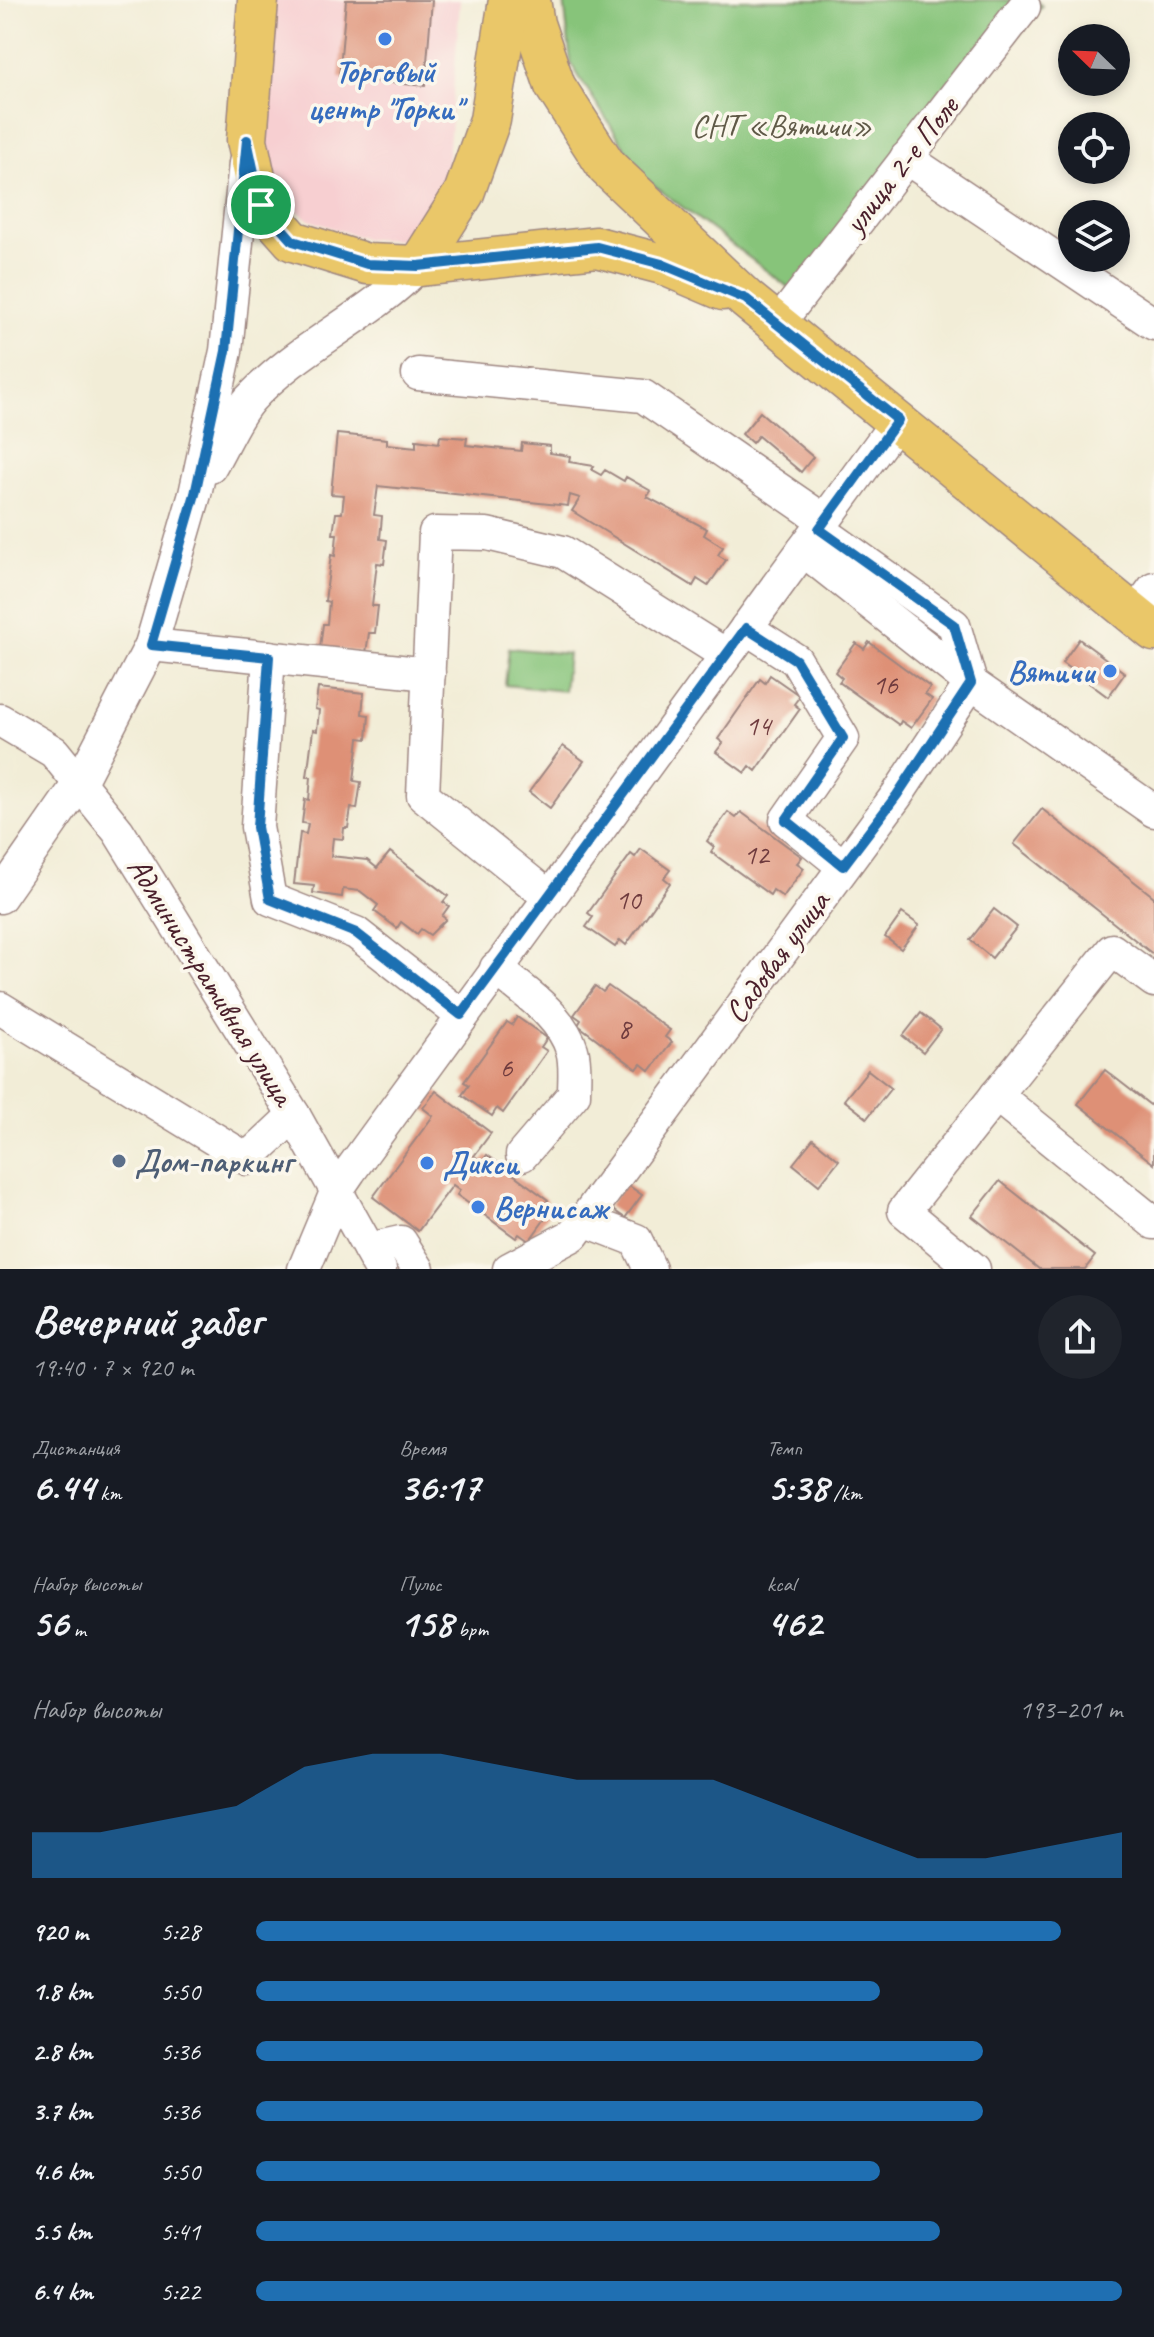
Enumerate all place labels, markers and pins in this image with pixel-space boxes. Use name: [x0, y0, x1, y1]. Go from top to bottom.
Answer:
marker: Торговый центр "Горки": [376, 30, 394, 48]
place label: Торговый центр "Горки": [309, 51, 469, 129]
pin: [227, 171, 295, 239]
place label: Вятичи: [1007, 651, 1096, 692]
marker: Вятичи: [1101, 662, 1119, 680]
place label: Дом-паркинг: [135, 1141, 298, 1182]
place label: Дикси: [443, 1143, 520, 1184]
marker: Дом-паркинг: [110, 1152, 128, 1170]
marker: Дикси: [418, 1154, 436, 1172]
place label: Вернисаж: [494, 1187, 611, 1228]
marker: Вернисаж: [469, 1198, 487, 1216]

